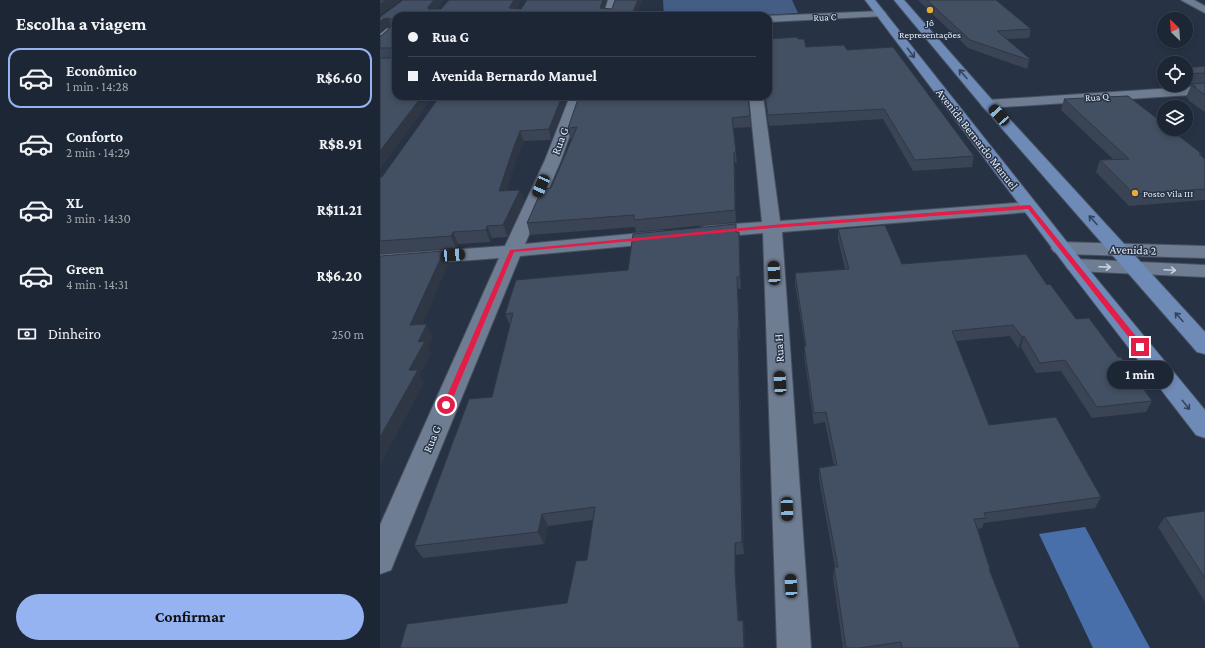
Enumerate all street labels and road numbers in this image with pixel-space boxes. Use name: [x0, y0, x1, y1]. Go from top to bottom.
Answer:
street label: Rua C: [813, 11, 837, 23]
street label: Avenida Bernardo Manuel: [933, 86, 1021, 192]
street label: Rua Q: [1085, 91, 1111, 103]
street label: Rua G: [548, 125, 572, 157]
street label: Avenida 2: [1109, 242, 1157, 258]
street label: Rua H: [771, 333, 787, 363]
street label: Rua G: [420, 423, 444, 455]

